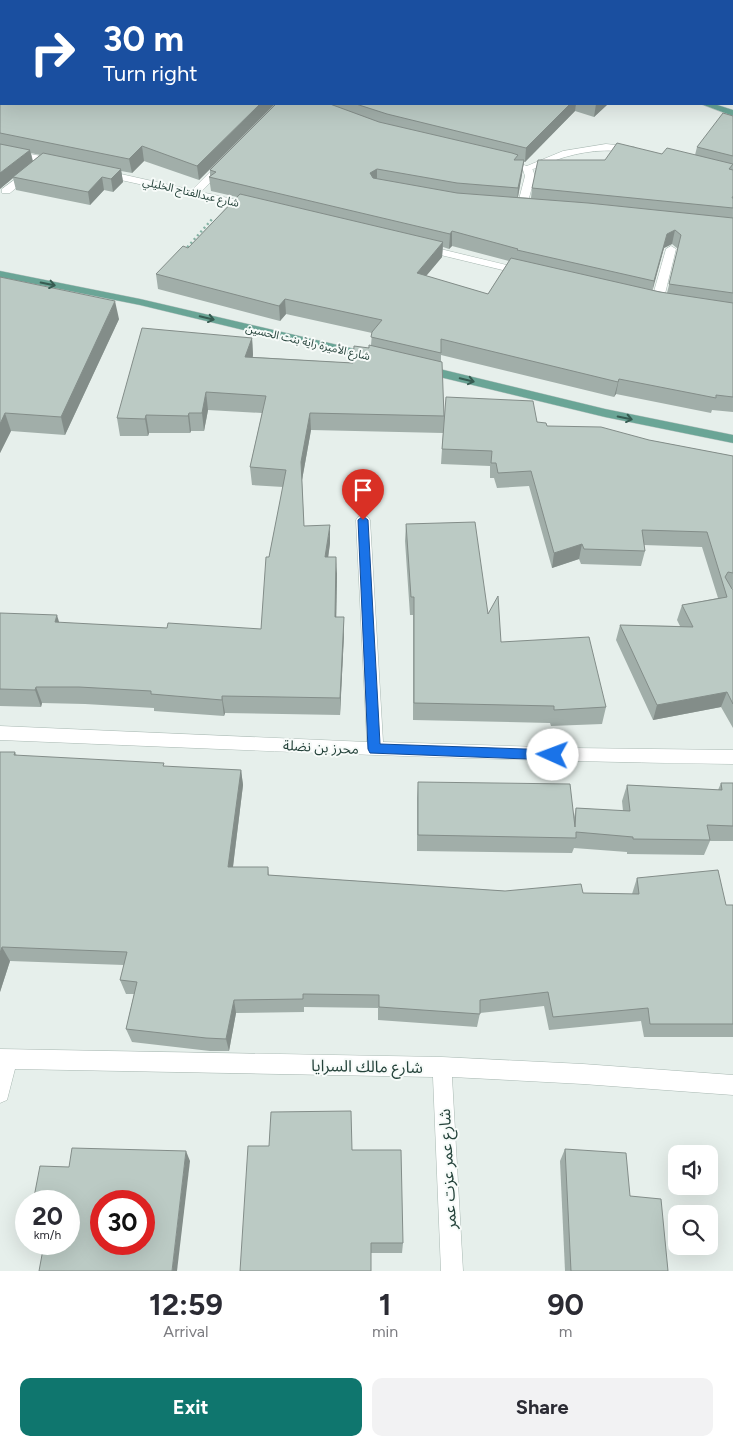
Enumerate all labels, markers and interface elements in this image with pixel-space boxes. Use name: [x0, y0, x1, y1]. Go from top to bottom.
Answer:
text: 30 m: [103, 18, 184, 60]
icon: right: [20, 20, 85, 85]
text: Turn right: [103, 60, 198, 87]
street label: شارع عبدالفتاح الخليلي: [141, 175, 241, 212]
one-way arrow: [39, 280, 55, 289]
one-way arrow: [198, 314, 214, 323]
street label: شارع الأميرة راية بنت الحسين: [244, 322, 372, 364]
one-way arrow: [458, 376, 474, 385]
one-way arrow: [616, 414, 632, 423]
pin: [342, 469, 384, 520]
icon: arrive: [349, 476, 377, 504]
position arrow: [526, 728, 578, 780]
street label: محرز بن نضلة: [283, 737, 359, 758]
street label: شارع مالك السرايا: [311, 1056, 423, 1080]
street label: شارع عمر عزت عمر: [435, 1108, 463, 1231]
map controls: [668, 1145, 718, 1255]
button: sound: [668, 1145, 718, 1195]
speed limit sign: 30: [90, 1190, 155, 1255]
text: 20: [32, 1201, 63, 1231]
button: search: [668, 1205, 718, 1255]
text: km/h: [34, 1228, 61, 1242]
text: 12:59: [149, 1286, 223, 1323]
text: 1: [379, 1286, 391, 1323]
text: 90: [547, 1286, 584, 1323]
text: Arrival: [163, 1322, 209, 1341]
text: min: [372, 1322, 398, 1341]
text: m: [559, 1322, 572, 1341]
button: Exit: [20, 1378, 362, 1436]
button: Share: [372, 1378, 713, 1436]

